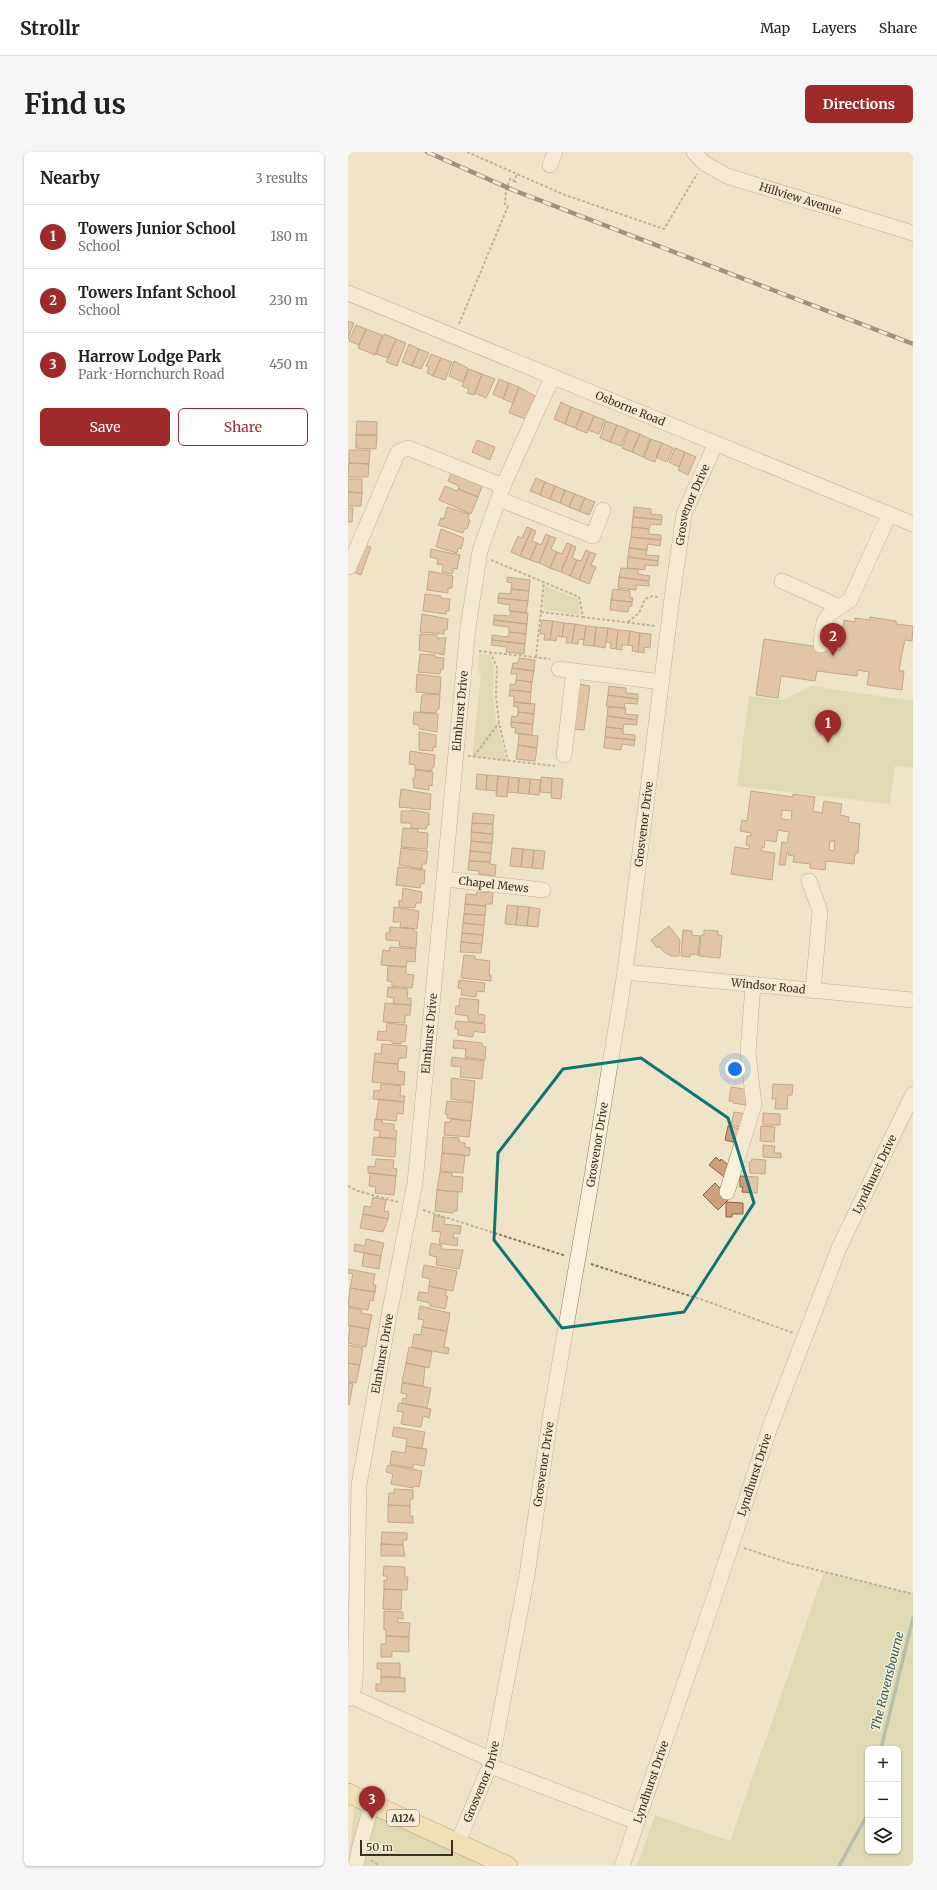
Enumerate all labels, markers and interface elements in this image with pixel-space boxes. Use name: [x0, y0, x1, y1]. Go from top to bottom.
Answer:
text: Strollr: [20, 16, 80, 40]
text: Map: [760, 19, 790, 37]
text: Layers: [812, 19, 857, 37]
text: Share: [879, 19, 917, 37]
button: Directions: [805, 85, 913, 123]
text: Find us: [24, 86, 126, 122]
text: Nearby: [40, 167, 100, 189]
text: 3 results: [255, 170, 308, 187]
street label: Hillview Avenue: [758, 179, 843, 218]
text: Towers Junior School: [78, 219, 236, 238]
text: 1: [50, 228, 56, 245]
text: 180 m: [270, 228, 308, 245]
text: School: [78, 238, 120, 255]
text: Towers Infant School: [78, 283, 236, 302]
text: 2: [49, 292, 57, 309]
text: 230 m: [269, 292, 308, 309]
text: School: [78, 302, 120, 319]
text: Harrow Lodge Park: [78, 347, 221, 366]
text: 3: [49, 356, 57, 373]
text: 450 m: [269, 356, 308, 373]
text: Park · Hornchurch Road: [78, 366, 225, 383]
street label: Osborne Road: [593, 388, 668, 429]
button: Save: [40, 408, 170, 446]
button: Share: [178, 408, 308, 446]
street label: Grosvenor Drive: [673, 461, 713, 546]
pin: 2: [820, 623, 846, 656]
street label: Elmhurst Drive: [449, 670, 471, 752]
pin: 1: [815, 710, 841, 743]
street label: Grosvenor Drive: [631, 780, 656, 868]
street label: Chapel Mews: [458, 874, 529, 895]
street label: Windsor Road: [730, 975, 806, 997]
street label: Elmhurst Drive: [418, 992, 440, 1075]
your location: [725, 1059, 745, 1079]
street label: Grosvenor Drive: [583, 1101, 611, 1188]
street label: Lyndhurst Drive: [849, 1132, 900, 1216]
street label: Elmhurst Drive: [368, 1312, 396, 1395]
street label: Grosvenor Drive: [530, 1420, 557, 1508]
street label: Lyndhurst Drive: [734, 1431, 774, 1518]
water label: The Ravensbourne: [867, 1630, 907, 1732]
street label: Grosvenor Drive: [460, 1739, 502, 1824]
street label: Lyndhurst Drive: [630, 1739, 672, 1825]
map controls: [865, 1746, 901, 1854]
button: +: [865, 1746, 901, 1782]
button: −: [865, 1782, 901, 1818]
pin: 3: [359, 1786, 385, 1819]
road number: A124: [387, 1810, 419, 1826]
button: layers: [865, 1818, 901, 1854]
scale bar: [360, 1838, 453, 1857]
text: 50 m: [366, 1840, 393, 1854]

